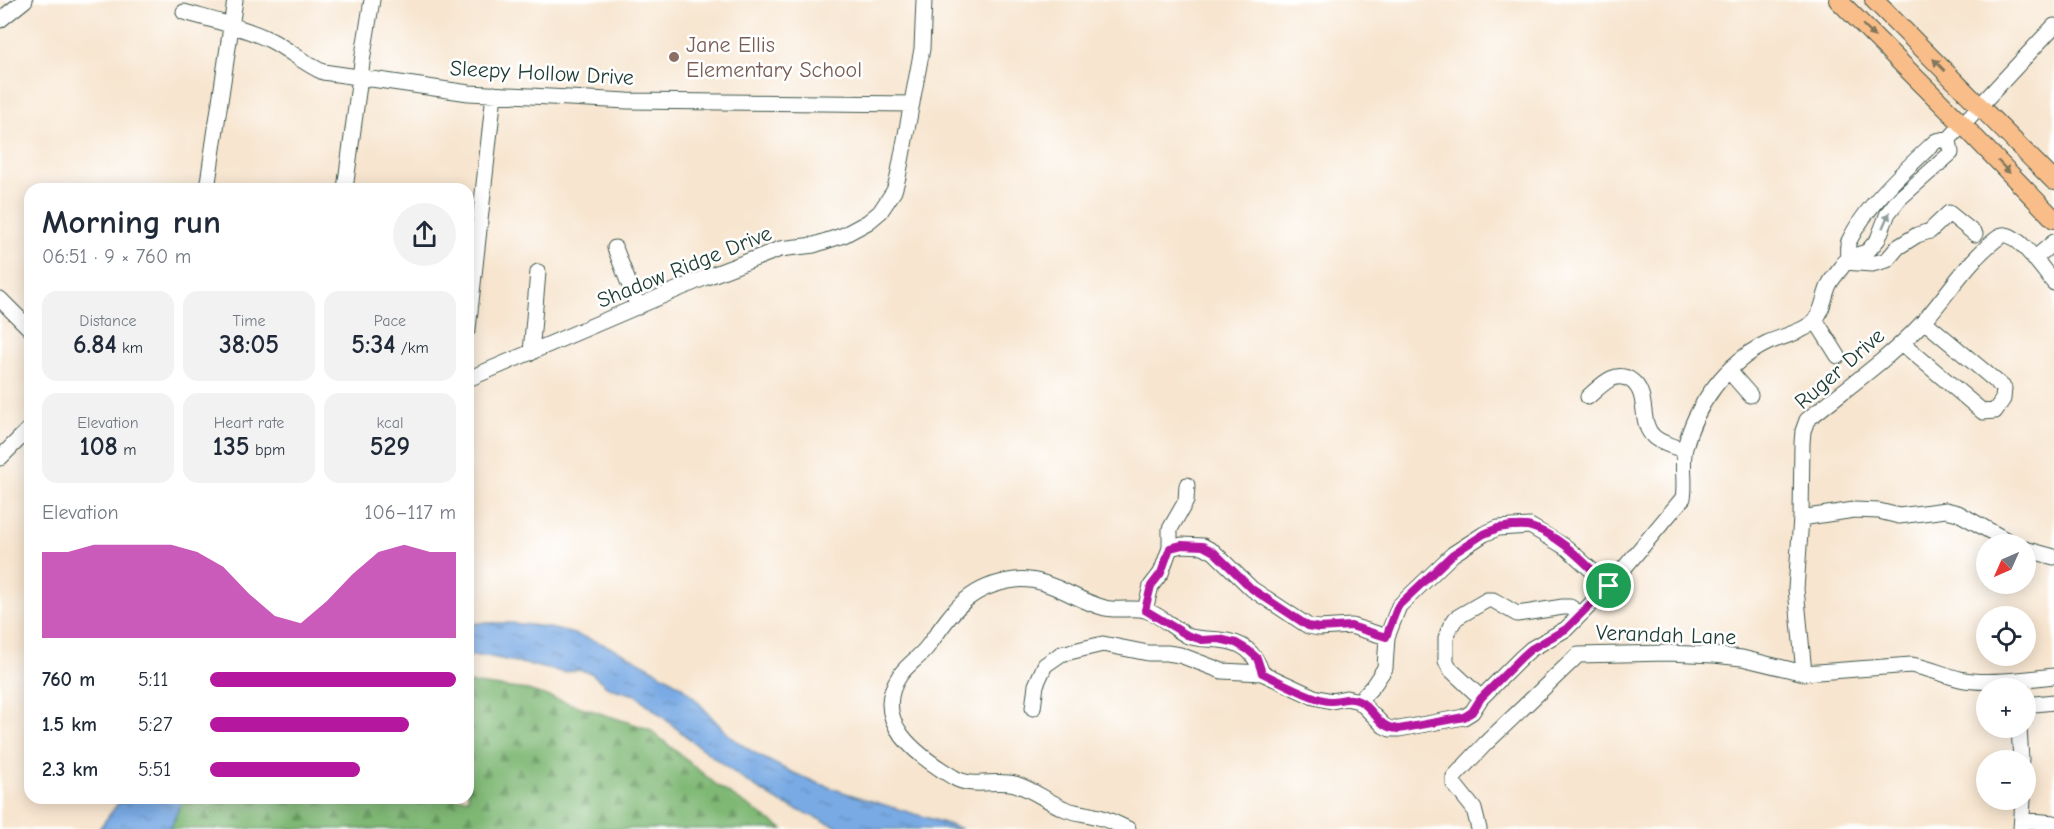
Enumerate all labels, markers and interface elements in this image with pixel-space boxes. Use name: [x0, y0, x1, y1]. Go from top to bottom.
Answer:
one-way arrow: [1862, 23, 1876, 37]
place label: Jane Ellis Elementary School: [686, 32, 862, 83]
marker: Jane Ellis Elementary School: [667, 50, 681, 64]
street label: Sleepy Hollow Drive: [449, 55, 635, 91]
one-way arrow: [1932, 58, 1946, 73]
one-way arrow: [1997, 159, 2011, 174]
text: Morning run: [42, 203, 221, 241]
button: share: [393, 203, 456, 266]
one-way arrow: [1881, 210, 1891, 228]
street label: Shadow Ridge Drive: [593, 220, 776, 314]
text: 06:51 · 9 × 760 m: [42, 245, 191, 268]
text: Distance: [79, 312, 137, 330]
text: Time: [232, 312, 266, 330]
text: Pace: [374, 312, 406, 330]
street label: Ruger Drive: [1789, 323, 1890, 415]
text: 6.84: [73, 330, 117, 360]
text: 38:05: [219, 330, 279, 360]
text: 5:34: [351, 330, 395, 360]
text: km: [117, 339, 143, 357]
text: /km: [395, 339, 429, 357]
text: Elevation: [77, 414, 139, 432]
text: Heart rate: [214, 414, 284, 432]
text: kcal: [377, 414, 403, 432]
text: 108: [80, 432, 118, 462]
text: 135: [213, 432, 250, 462]
text: 529: [370, 432, 410, 462]
text: m: [118, 441, 136, 459]
text: bpm: [250, 441, 285, 459]
text: Elevation: [42, 501, 119, 524]
text: 106–117 m: [365, 501, 456, 524]
north arrow: [1976, 534, 2036, 594]
map controls: [1976, 534, 2036, 810]
pin: [1583, 560, 1634, 611]
icon: arrive: [1592, 569, 1625, 602]
button: locate: [1976, 606, 2036, 666]
street label: Verandah Lane: [1595, 620, 1737, 650]
text: 760 m: [42, 668, 95, 691]
text: 5:11: [138, 668, 168, 691]
button: +: [1976, 678, 2036, 738]
text: 1.5 km: [42, 713, 97, 736]
text: 5:27: [138, 713, 172, 736]
button: −: [1976, 750, 2036, 810]
text: 2.3 km: [42, 758, 98, 781]
text: 5:51: [138, 758, 171, 781]

